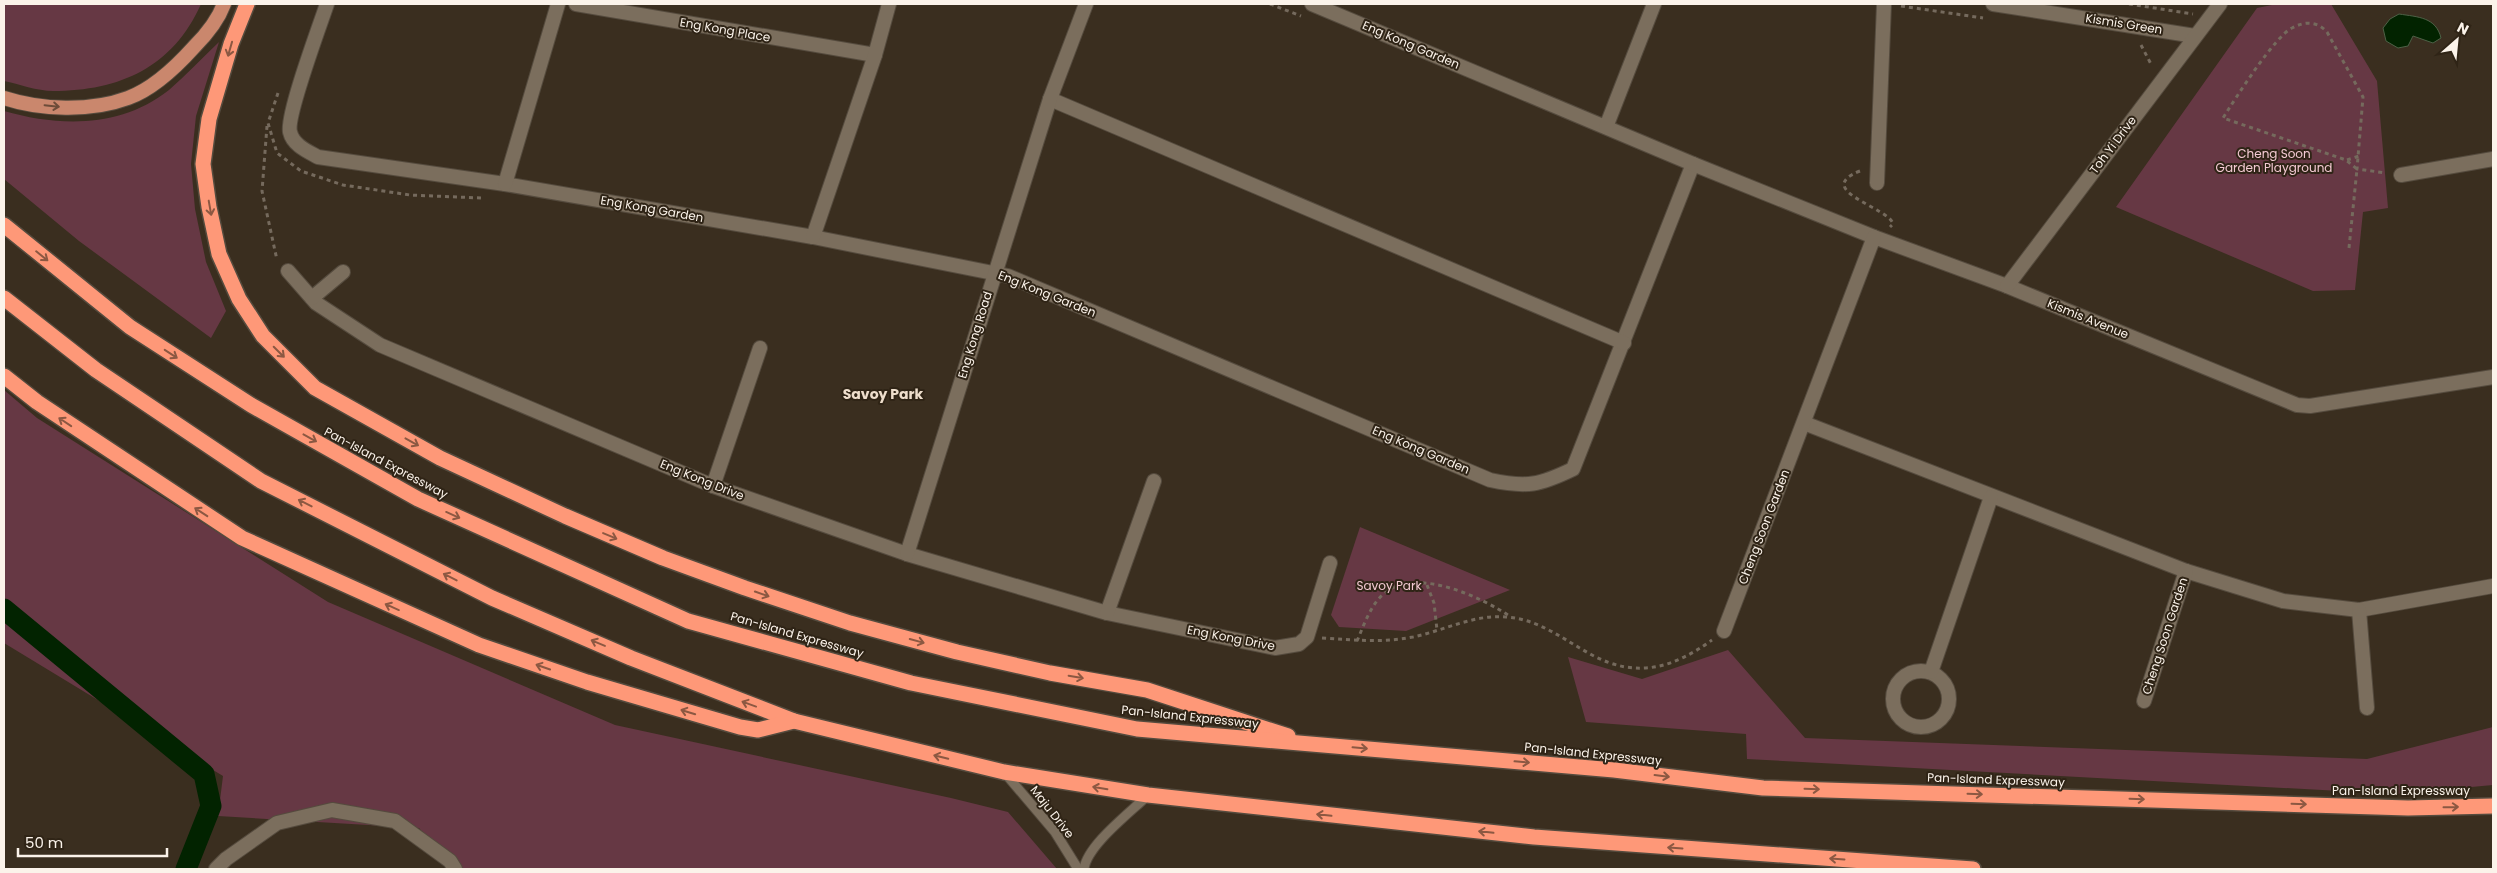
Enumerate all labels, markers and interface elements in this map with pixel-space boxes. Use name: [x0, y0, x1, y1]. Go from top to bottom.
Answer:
street label: Kismis Green: [2084, 9, 2164, 38]
street label: Eng Kong Place: [678, 13, 772, 46]
north arrow: [2432, 15, 2482, 65]
street label: Eng Kong Garden: [1360, 16, 1462, 73]
text: N: [2454, 17, 2472, 40]
one-way arrow: [224, 41, 234, 57]
one-way arrow: [43, 101, 59, 111]
street label: Toh Yi Drive: [2085, 112, 2140, 177]
park label: Cheng Soon Garden Playground: [2216, 145, 2332, 176]
street label: Eng Kong Garden: [599, 191, 705, 226]
one-way arrow: [205, 199, 215, 215]
one-way arrow: [35, 250, 48, 261]
street label: Eng Kong Garden: [996, 266, 1099, 321]
street label: Eng Kong Road: [953, 289, 996, 380]
street label: Kismis Avenue: [2045, 295, 2131, 343]
one-way arrow: [273, 345, 285, 358]
one-way arrow: [164, 348, 178, 359]
district label: Savoy Park: [843, 384, 924, 404]
one-way arrow: [59, 417, 73, 427]
street label: Eng Kong Garden: [1370, 421, 1472, 478]
street label: Pan-Island Expressway: [321, 423, 451, 503]
one-way arrow: [302, 433, 317, 443]
one-way arrow: [405, 437, 420, 447]
street label: Eng Kong Drive: [658, 455, 747, 504]
street label: Cheng Soon Garden: [1734, 467, 1793, 587]
one-way arrow: [298, 498, 313, 507]
one-way arrow: [194, 506, 208, 516]
one-way arrow: [445, 510, 460, 520]
one-way arrow: [602, 531, 617, 541]
one-way arrow: [442, 572, 457, 582]
street label: Cheng Soon Garden: [2138, 575, 2191, 696]
park label: Savoy Park: [1356, 577, 1422, 594]
one-way arrow: [754, 589, 770, 599]
one-way arrow: [385, 602, 400, 612]
street label: Pan-Island Expressway: [729, 607, 866, 662]
street label: Eng Kong Drive: [1186, 621, 1276, 654]
one-way arrow: [909, 637, 925, 646]
one-way arrow: [591, 638, 606, 648]
one-way arrow: [536, 662, 552, 671]
one-way arrow: [1067, 673, 1083, 683]
one-way arrow: [741, 698, 757, 708]
street label: Pan-Island Expressway: [1121, 701, 1260, 732]
one-way arrow: [680, 706, 696, 716]
street label: Pan-Island Expressway: [1524, 738, 1663, 769]
one-way arrow: [1352, 743, 1368, 753]
one-way arrow: [933, 752, 949, 761]
one-way arrow: [1513, 757, 1529, 767]
street label: Pan-Island Expressway: [1927, 769, 2065, 790]
one-way arrow: [1654, 771, 1670, 781]
street label: Maju Drive: [1026, 782, 1078, 842]
one-way arrow: [1092, 782, 1108, 792]
street label: Pan-Island Expressway: [2332, 782, 2470, 799]
one-way arrow: [1804, 784, 1820, 794]
one-way arrow: [1966, 790, 1982, 799]
one-way arrow: [2129, 795, 2145, 804]
one-way arrow: [2291, 800, 2307, 809]
one-way arrow: [2442, 802, 2459, 812]
one-way arrow: [1317, 810, 1333, 820]
scale bar: [18, 826, 166, 858]
one-way arrow: [1478, 827, 1494, 837]
text: 50 m: [25, 832, 63, 853]
one-way arrow: [1667, 843, 1683, 852]
one-way arrow: [1829, 855, 1845, 864]

